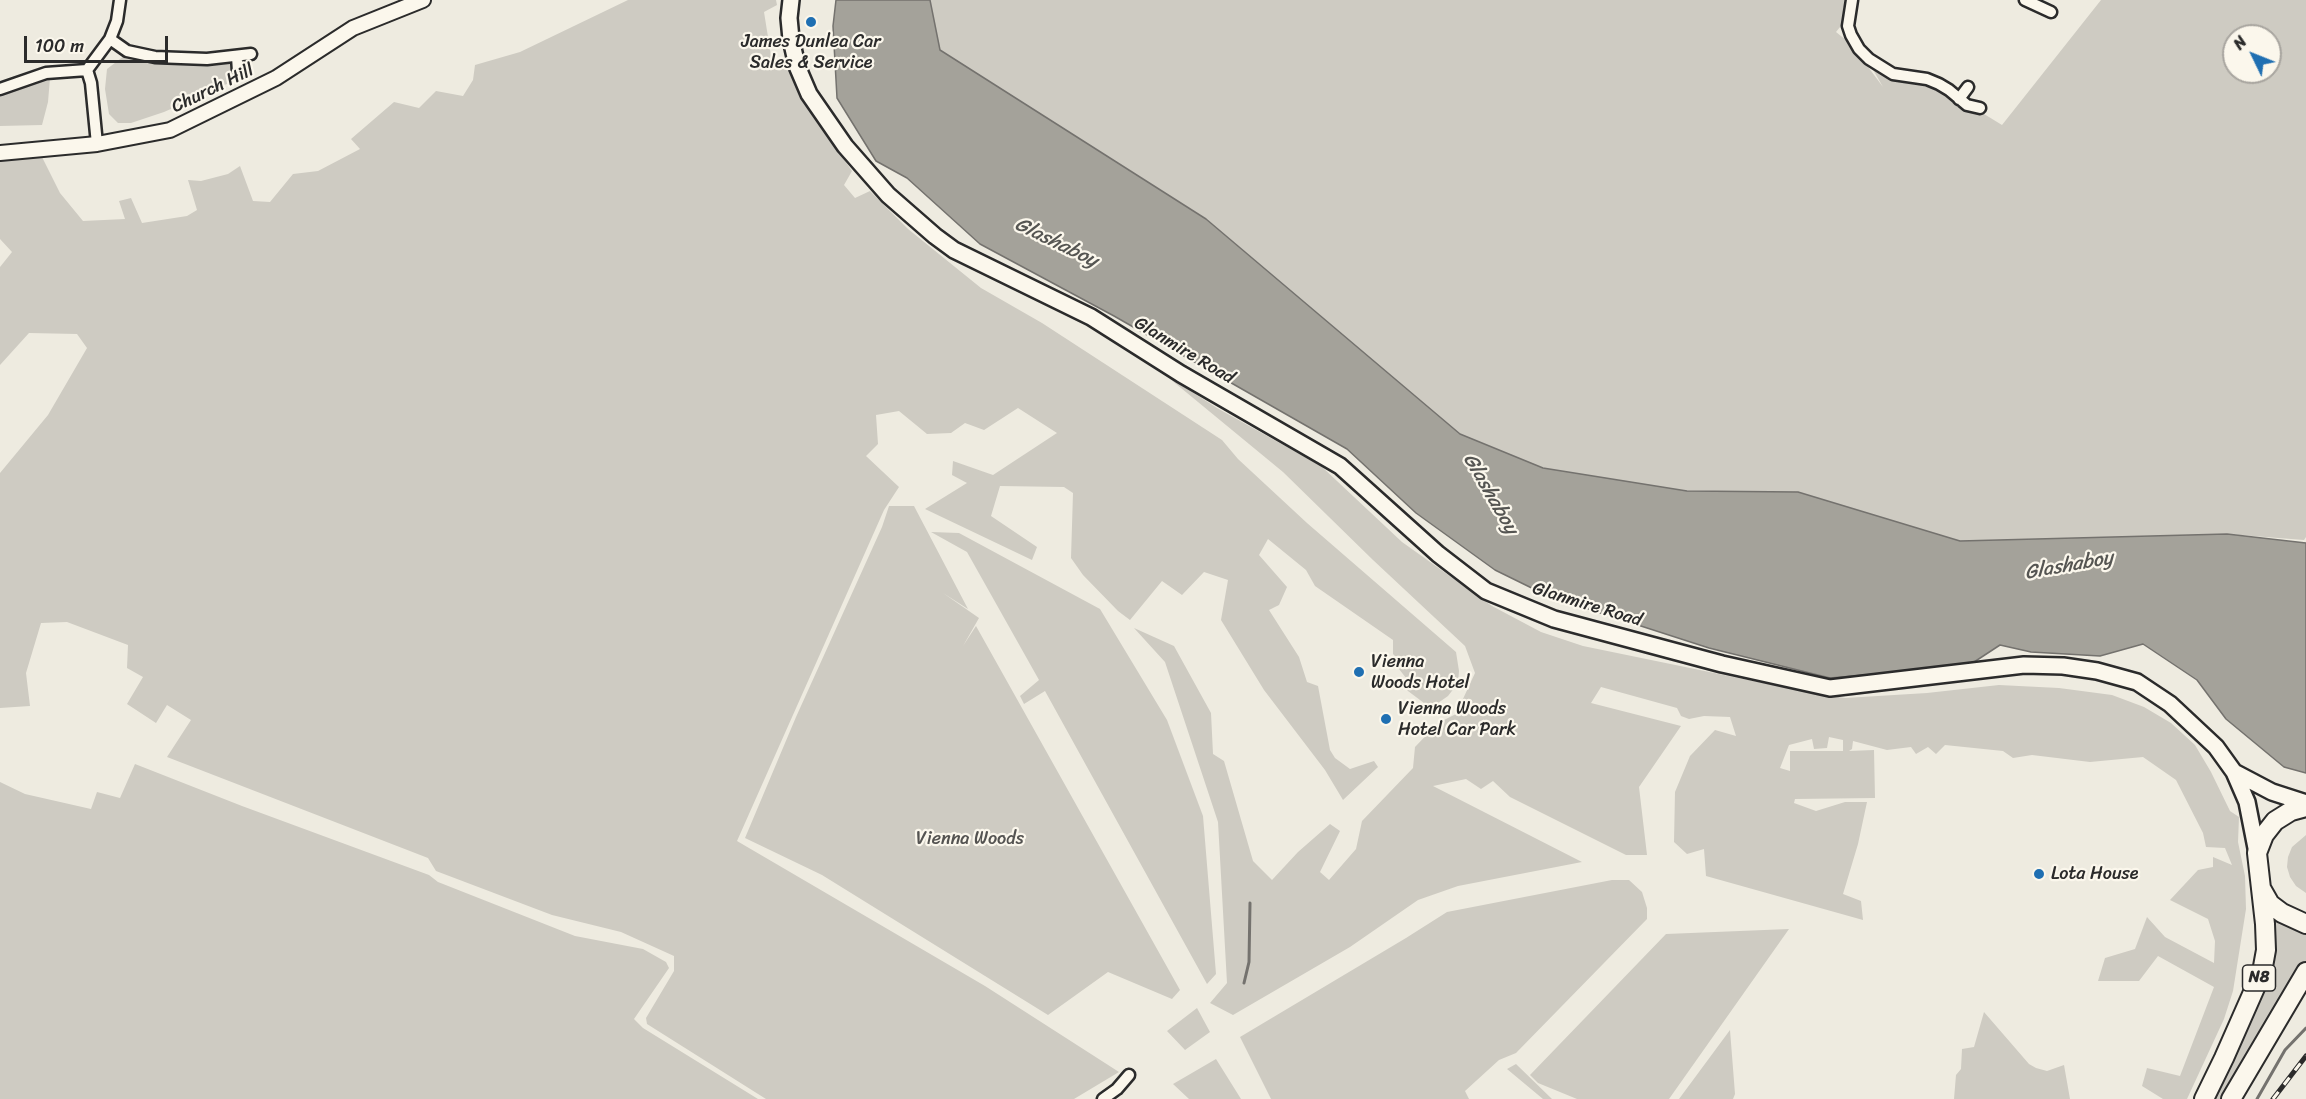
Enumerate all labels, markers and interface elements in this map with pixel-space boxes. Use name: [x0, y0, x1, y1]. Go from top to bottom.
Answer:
marker: James Dunlea Car Sales & Service: [804, 15, 818, 29]
scale bar: [27, 24, 171, 62]
north arrow: [2222, 24, 2282, 84]
text: N: [2226, 29, 2254, 57]
text: 100 m: [35, 30, 84, 62]
place label: James Dunlea Car Sales & Service: [741, 31, 881, 74]
street label: Church Hill: [168, 60, 258, 118]
water label: Glashaboy: [1011, 213, 1101, 273]
street label: Glanmire Road: [1130, 313, 1238, 389]
water label: Glashaboy: [1457, 449, 1523, 539]
water label: Glashaboy: [2023, 546, 2115, 586]
street label: Glanmire Road: [1530, 578, 1644, 632]
place label: Vienna Woods Hotel: [1371, 651, 1470, 694]
marker: Vienna Woods Hotel: [1352, 665, 1366, 679]
place label: Vienna Woods Hotel Car Park: [1398, 698, 1516, 740]
marker: Vienna Woods Hotel Car Park: [1379, 712, 1393, 726]
park label: Vienna Woods: [916, 828, 1024, 850]
place label: Lota House: [2051, 863, 2139, 885]
marker: Lota House: [2032, 867, 2046, 881]
road number: N8: [2242, 965, 2276, 991]

